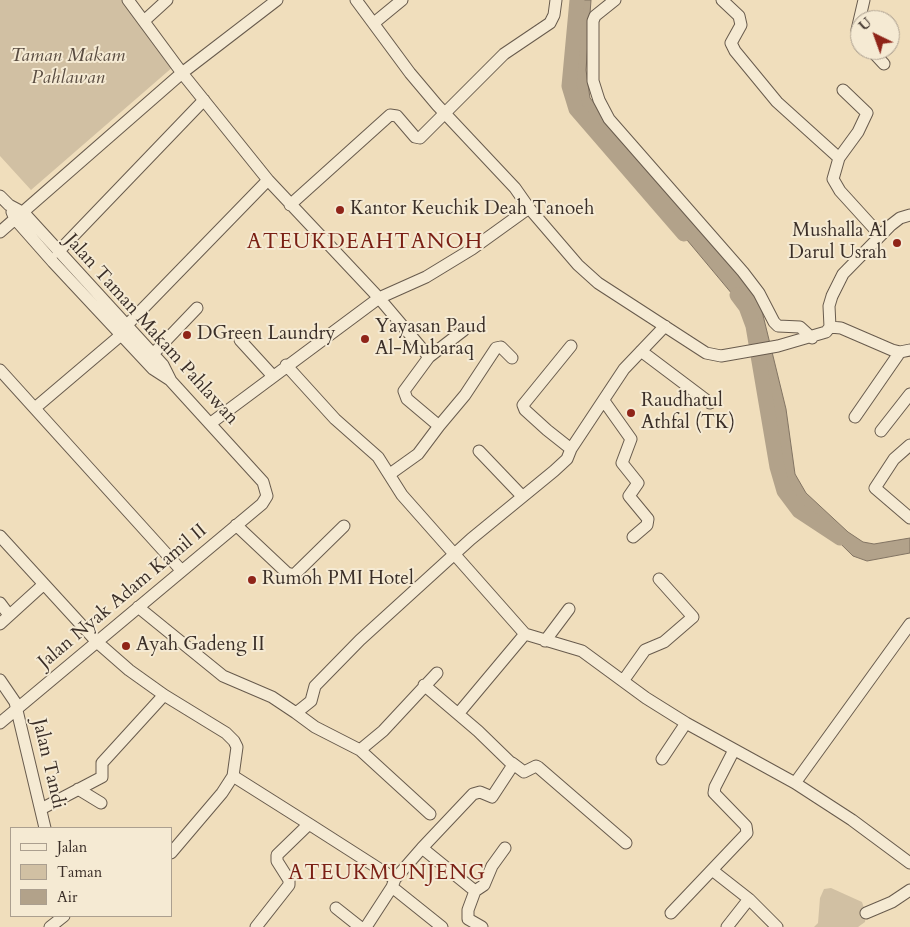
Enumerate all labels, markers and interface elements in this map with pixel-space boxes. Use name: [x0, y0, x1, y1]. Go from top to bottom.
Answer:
north arrow: [850, 10, 900, 60]
text: U: [855, 13, 876, 35]
park label: Taman Makam Pahlawan: [11, 46, 125, 90]
place label: Kantor Keuchik Deah Tanoeh: [350, 199, 594, 221]
marker: Kantor Keuchik Deah Tanoeh: [334, 204, 346, 216]
place label: Mushalla Al Darul Usrah: [789, 221, 887, 265]
street label: Jalan Taman Makam Pahlawan: [59, 230, 243, 430]
district label: ATEUKDEAHTANOH: [245, 230, 485, 256]
marker: Mushalla Al Darul Usrah: [891, 237, 903, 249]
place label: Yayasan Paud Al-Mubaraq: [375, 317, 486, 361]
place label: DGreen Laundry: [197, 324, 336, 346]
marker: DGreen Laundry: [181, 329, 193, 341]
marker: Yayasan Paud Al-Mubaraq: [359, 333, 371, 345]
place label: Raudhatul Athfal (TK): [641, 391, 735, 435]
marker: Raudhatul Athfal (TK): [625, 407, 637, 419]
street label: Jalan Nyak Adam Kamil II: [34, 520, 212, 674]
place label: Rumoh PMI Hotel: [262, 569, 414, 591]
marker: Rumoh PMI Hotel: [246, 574, 258, 586]
place label: Ayah Gadeng II: [136, 635, 265, 657]
marker: Ayah Gadeng II: [120, 640, 132, 652]
street label: Jalan Tandi: [27, 717, 69, 811]
legend: [10, 827, 172, 917]
text: Jalan: [57, 837, 87, 857]
district label: ATEUKMUNJENG: [287, 861, 487, 887]
text: Taman: [57, 862, 102, 882]
text: Air: [57, 887, 77, 907]

